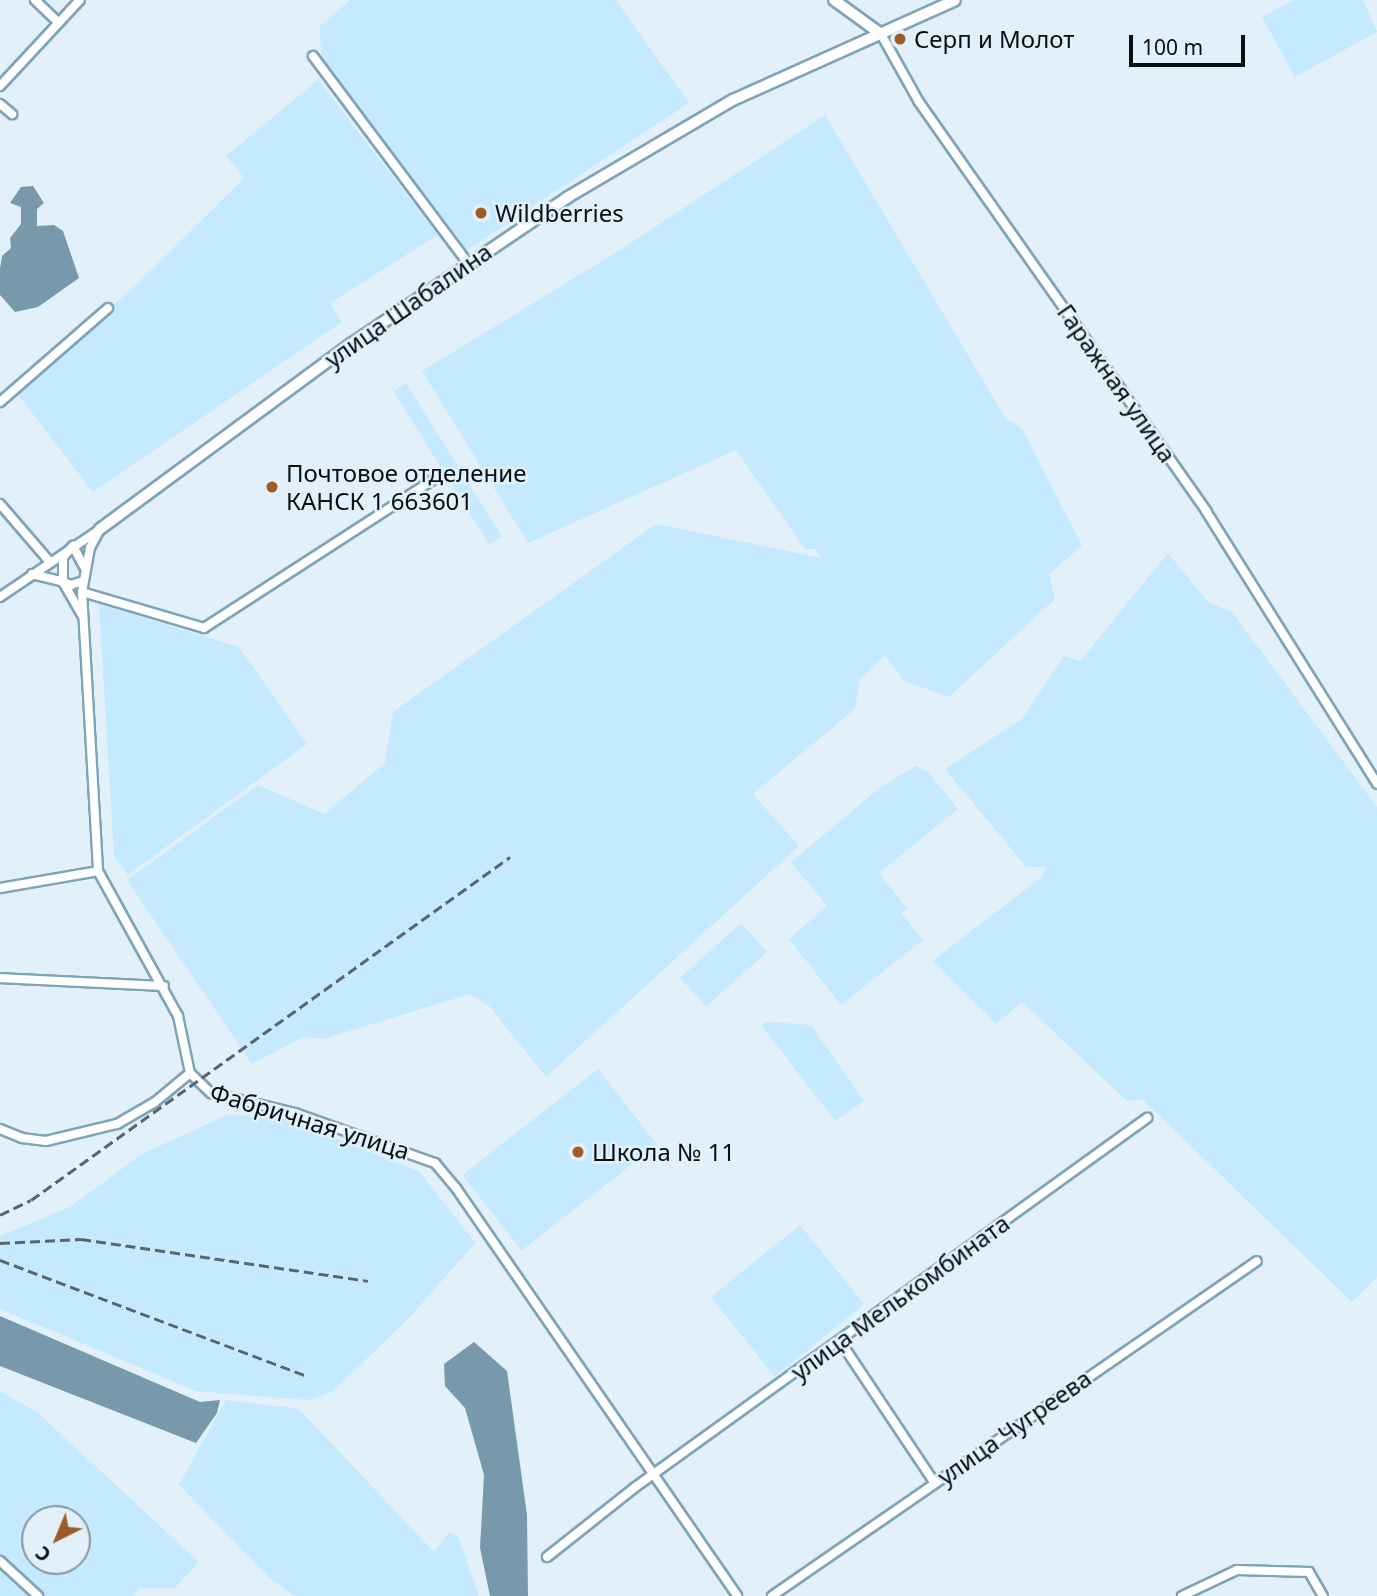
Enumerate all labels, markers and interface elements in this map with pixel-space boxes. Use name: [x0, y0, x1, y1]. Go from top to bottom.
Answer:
scale bar: [1132, 21, 1248, 65]
place label: Серп и Молот: [914, 25, 1074, 53]
marker: Серп и Молот: [892, 31, 908, 47]
text: 100 m: [1142, 33, 1203, 61]
place label: Wildberries: [495, 199, 624, 227]
marker: Wildberries: [473, 205, 489, 221]
street label: улица Шабалина: [319, 237, 497, 373]
street label: Гаражная улица: [1052, 298, 1182, 468]
place label: Почтовое отделение КАНСК 1 663601: [286, 459, 526, 515]
marker: Почтовое отделение КАНСК 1 663601: [264, 479, 280, 495]
street label: Фабричная улица: [207, 1077, 413, 1165]
place label: Школа № 11: [592, 1138, 735, 1166]
marker: Школа № 11: [570, 1144, 586, 1160]
street label: улица Мелькомбината: [785, 1208, 1015, 1386]
street label: улица Чугреева: [932, 1363, 1096, 1491]
north arrow: [21, 1505, 91, 1575]
text: С: [30, 1540, 56, 1568]

